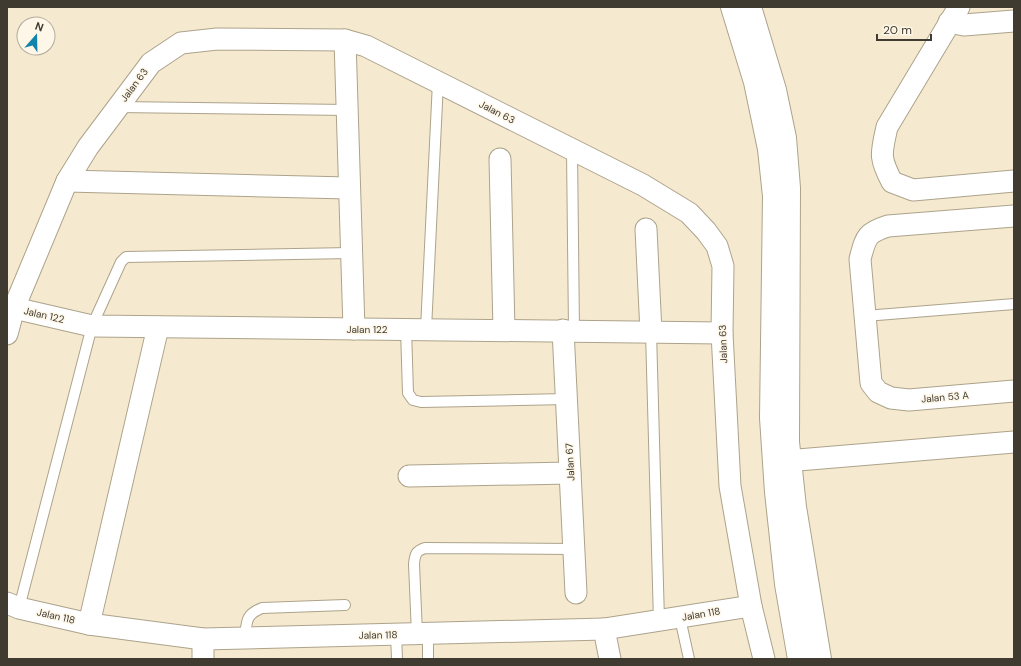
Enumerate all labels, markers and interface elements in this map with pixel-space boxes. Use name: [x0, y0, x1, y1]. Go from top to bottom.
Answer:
north arrow: [16, 16, 56, 56]
scale bar: [877, 16, 931, 42]
text: N: [33, 19, 46, 35]
text: 20 m: [883, 22, 912, 38]
street label: Jalan 63: [117, 66, 151, 104]
street label: Jalan 63: [477, 97, 517, 127]
street label: Jalan 122: [22, 304, 66, 326]
street label: Jalan 122: [346, 323, 388, 336]
street label: Jalan 63: [716, 324, 730, 364]
street label: Jalan 53 A: [921, 388, 970, 406]
street label: Jalan 67: [563, 443, 577, 481]
street label: Jalan 118: [681, 604, 721, 624]
street label: Jalan 118: [36, 605, 76, 627]
street label: Jalan 118: [358, 628, 398, 642]

